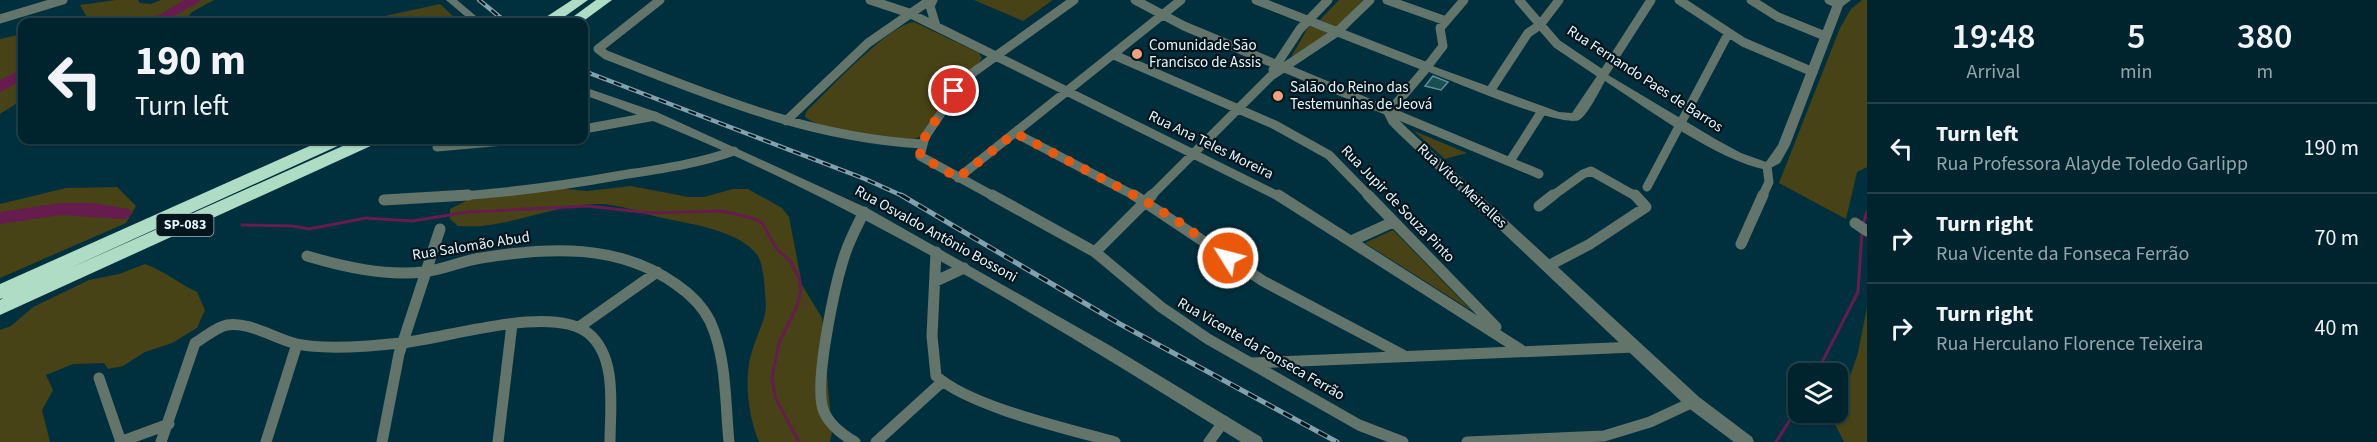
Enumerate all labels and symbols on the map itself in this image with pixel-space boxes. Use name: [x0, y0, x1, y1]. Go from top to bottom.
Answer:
street label: Rua Fernando Paes de Barros: [1563, 21, 1727, 137]
place label: Comunidade São Francisco de Assis: [1149, 35, 1261, 73]
marker: Comunidade São Francisco de Assis: [1130, 47, 1144, 61]
pin: [928, 65, 979, 116]
place label: Salão do Reino das Testemunhas de Jeová: [1290, 77, 1432, 115]
marker: Salão do Reino das Testemunhas de Jeová: [1271, 89, 1285, 103]
street label: Rua Ana Teles Moreira: [1145, 106, 1277, 184]
street label: Rua Vitor Meirelles: [1413, 139, 1511, 233]
street label: Rua Jupir de Souza Pinto: [1336, 141, 1460, 267]
street label: Rua Osvaldo Antônio Bossoni: [851, 180, 1021, 288]
road number: SP-083: [156, 214, 213, 236]
street label: Rua Salomão Abud: [411, 226, 531, 266]
position arrow: [1196, 226, 1260, 290]
street label: Rua Vicente da Fonseca Ferrão: [1174, 292, 1348, 406]

